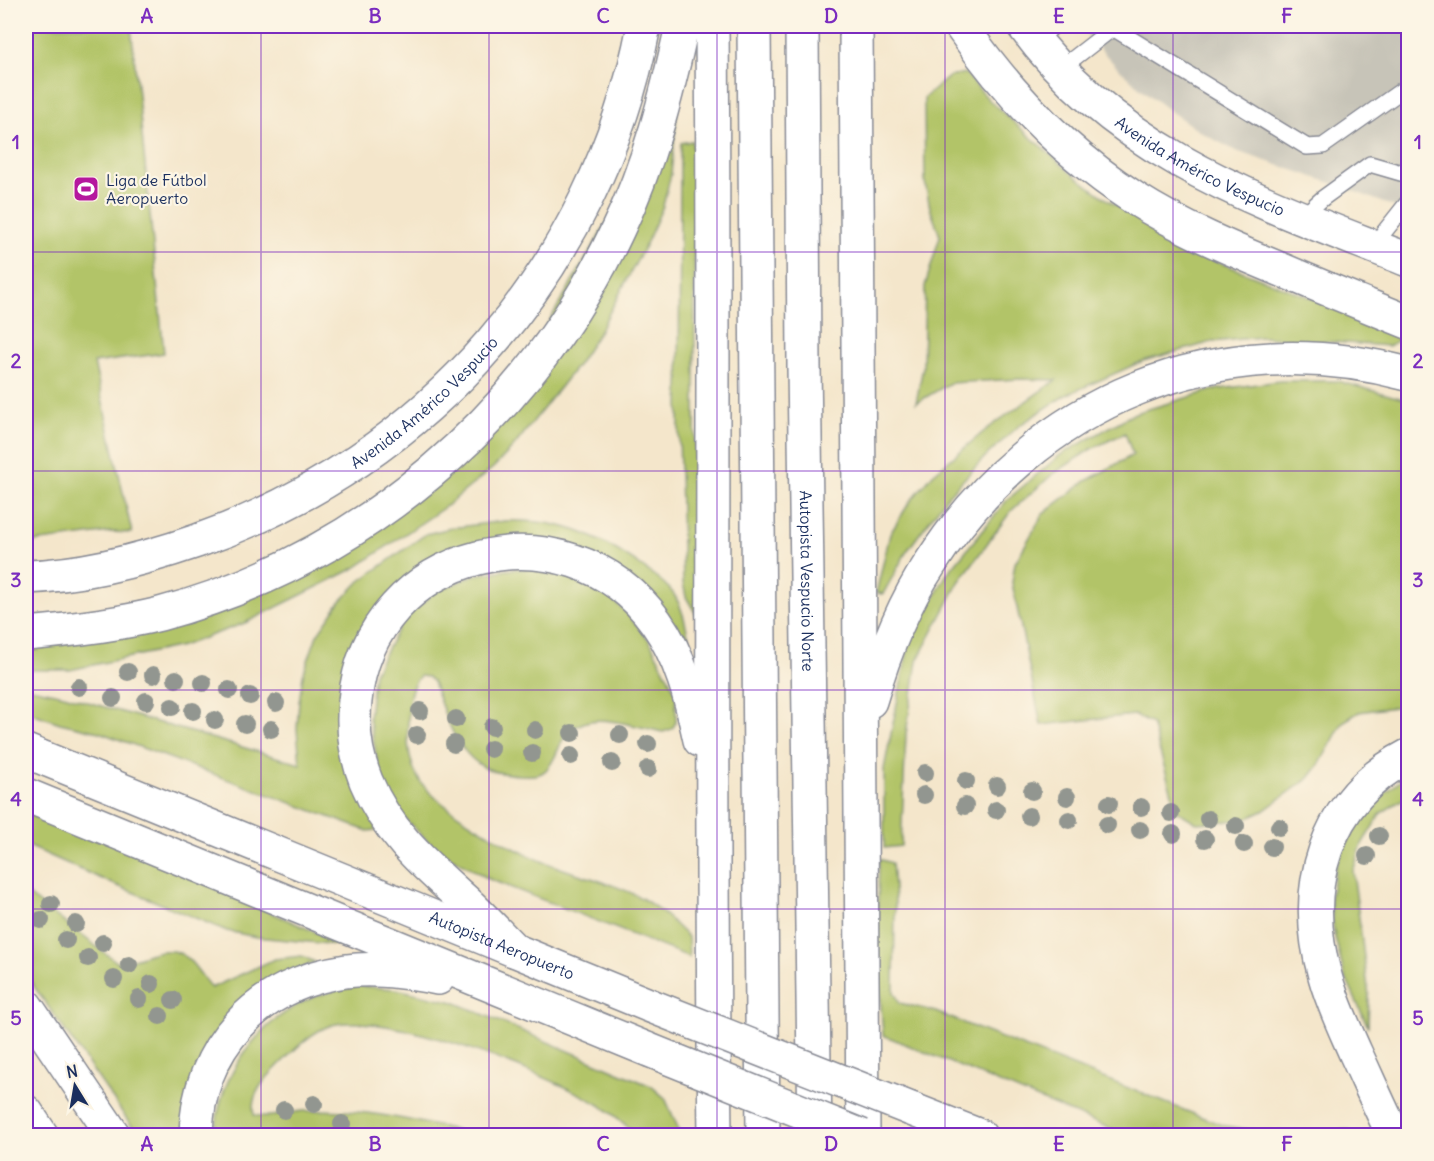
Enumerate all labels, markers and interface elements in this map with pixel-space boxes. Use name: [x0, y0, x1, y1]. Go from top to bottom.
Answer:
text: A: [141, 3, 154, 28]
text: B: [368, 3, 382, 28]
text: C: [596, 3, 610, 28]
text: D: [824, 3, 838, 28]
text: E: [1053, 3, 1065, 28]
text: F: [1281, 3, 1293, 28]
street label: Avenida Américo Vespucio: [1111, 112, 1288, 220]
text: 1: [12, 129, 20, 154]
text: 1: [1414, 129, 1422, 154]
place label: Liga de Fútbol Aeropuerto: [106, 170, 207, 208]
sports icon: Liga de Fútbol Aeropuerto: [71, 174, 101, 204]
street label: Avenida Américo Vespucio: [347, 332, 502, 473]
text: 2: [11, 348, 22, 373]
text: 2: [1413, 348, 1424, 373]
street label: Autopista Vespucio Norte: [796, 490, 818, 672]
text: 3: [10, 567, 22, 592]
text: 3: [1412, 567, 1424, 592]
text: 4: [10, 786, 22, 811]
text: 4: [1412, 786, 1424, 811]
street label: Autopista Aeropuerto: [427, 907, 577, 984]
text: 5: [10, 1005, 22, 1030]
text: 5: [1412, 1005, 1424, 1030]
north arrow: [45, 1056, 105, 1116]
text: N: [65, 1060, 79, 1082]
text: A: [141, 1131, 154, 1156]
text: B: [368, 1131, 382, 1156]
text: C: [596, 1131, 610, 1156]
text: D: [824, 1131, 838, 1156]
text: E: [1053, 1131, 1065, 1156]
text: F: [1281, 1131, 1293, 1156]

